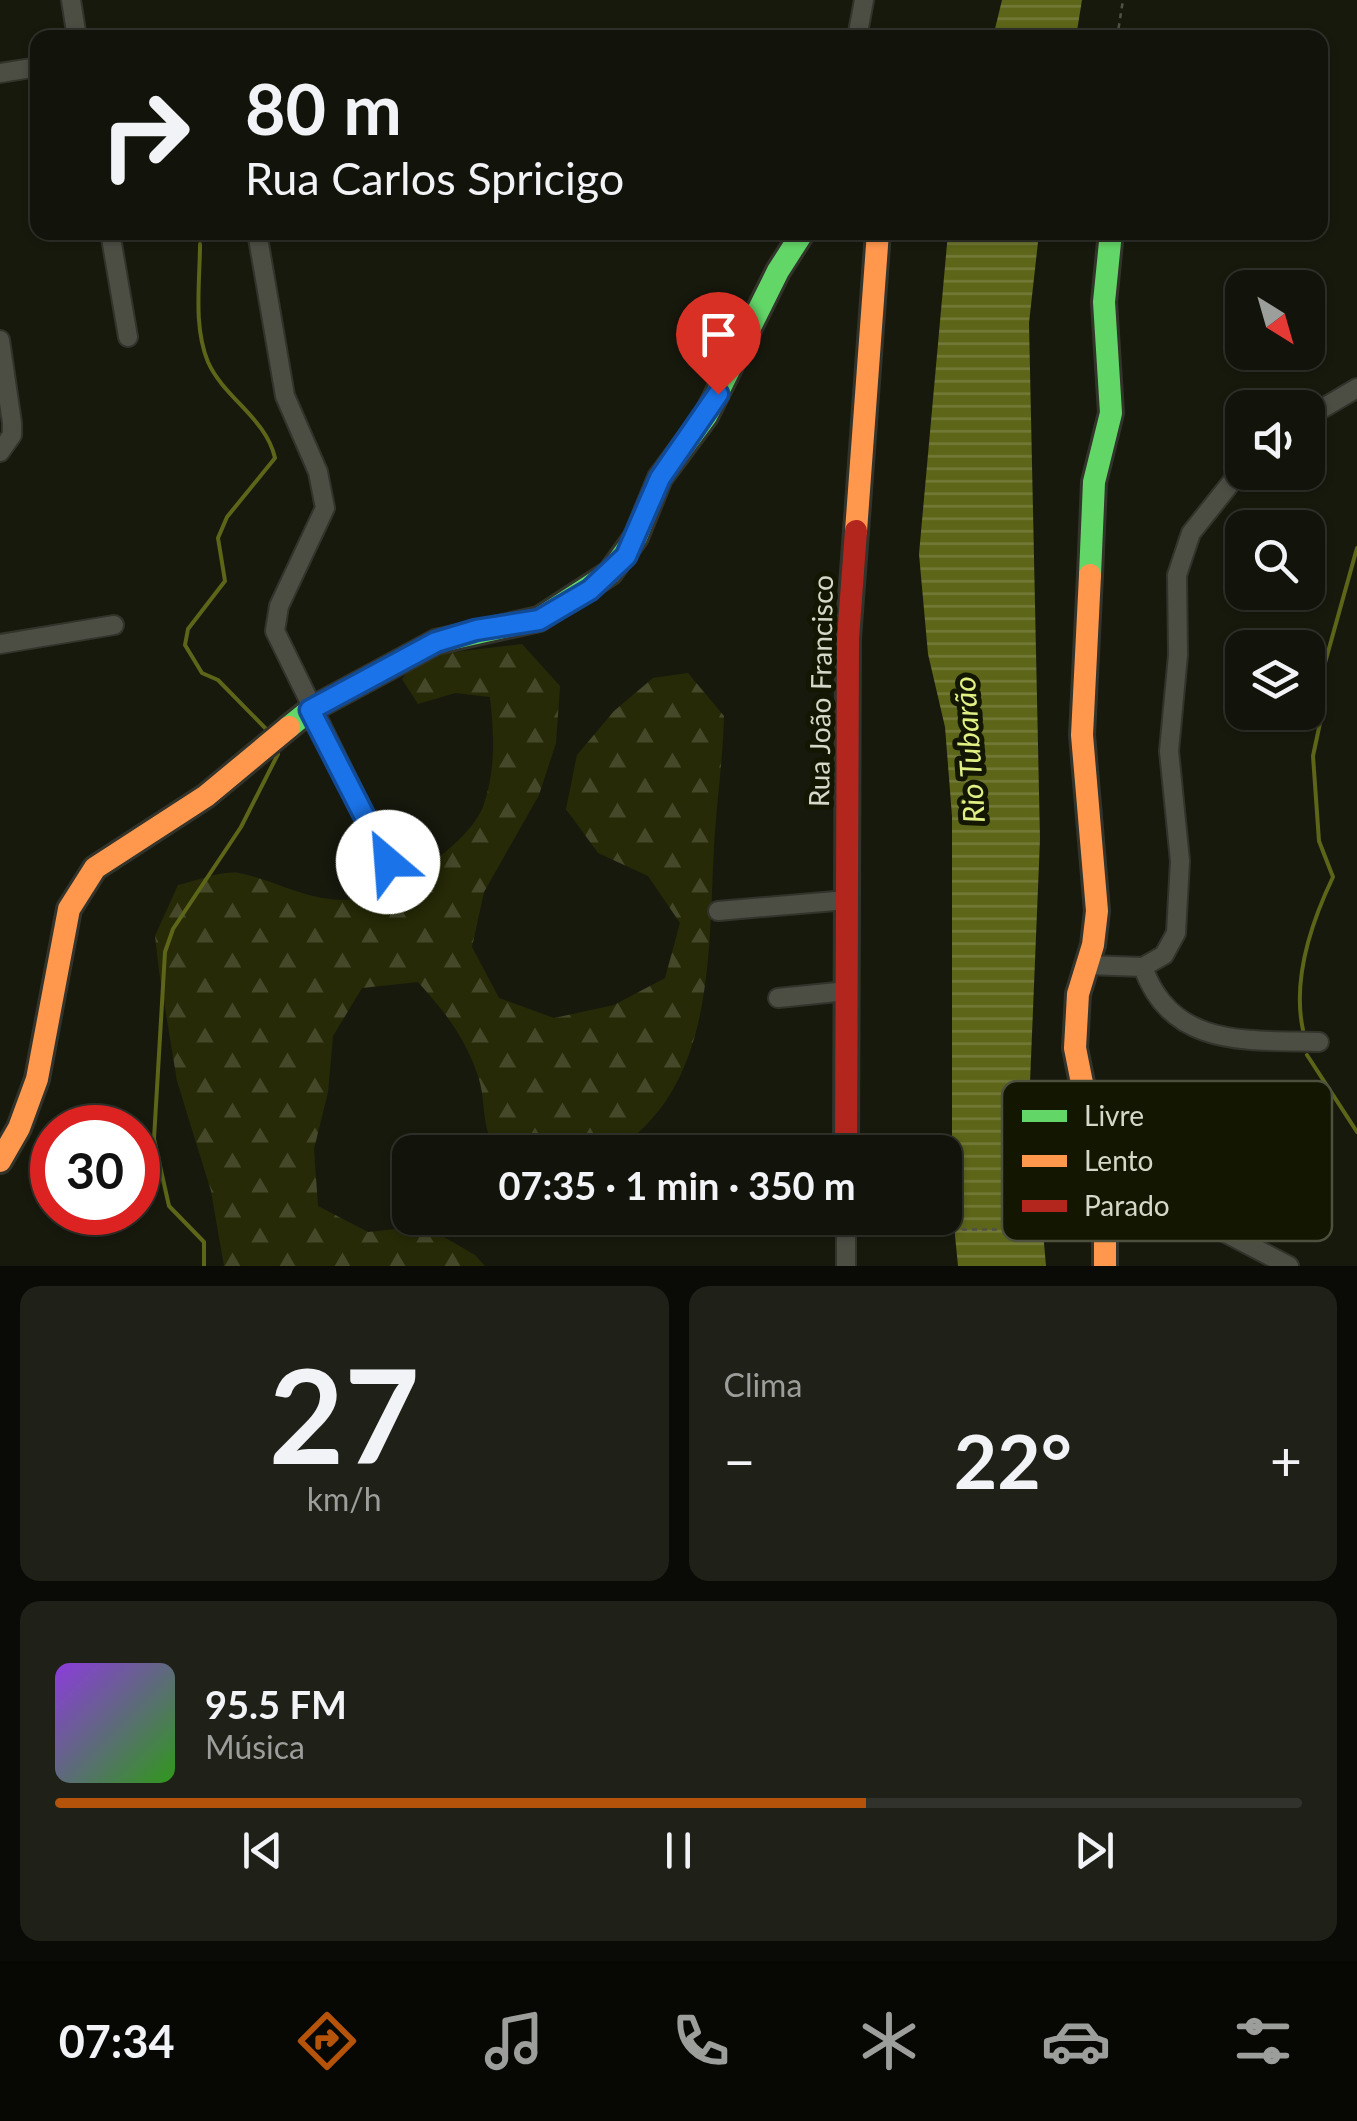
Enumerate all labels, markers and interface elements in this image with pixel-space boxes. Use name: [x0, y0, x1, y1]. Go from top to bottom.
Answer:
text: 80 m: [245, 66, 402, 150]
icon: right: [80, 70, 210, 200]
text: Rua Carlos Spricigo: [245, 151, 624, 205]
north arrow: [1225, 270, 1325, 370]
map controls: [1225, 270, 1325, 730]
pin: [676, 292, 761, 395]
icon: arrive: [691, 307, 746, 362]
button: sound: [1225, 390, 1325, 490]
button: search: [1225, 510, 1325, 610]
street label: Rua João Francisco: [801, 575, 839, 807]
button: layers: [1225, 630, 1325, 730]
water label: Rio Tubarão: [945, 675, 991, 825]
position arrow: [336, 810, 440, 914]
legend: [1002, 1081, 1332, 1241]
text: Livre: [1084, 1098, 1144, 1132]
speed limit sign: 30: [30, 1105, 160, 1235]
text: Lento: [1084, 1143, 1153, 1177]
text: 07:35 · 1 min · 350 m: [498, 1162, 856, 1208]
text: Parado: [1084, 1188, 1170, 1222]
text: 27: [269, 1336, 420, 1492]
text: Clima: [724, 1365, 802, 1404]
text: 22°: [954, 1415, 1072, 1505]
text: −: [724, 1427, 755, 1493]
text: +: [1270, 1427, 1302, 1493]
text: km/h: [307, 1479, 382, 1518]
text: 95.5 FM: [205, 1681, 347, 1727]
text: Música: [205, 1727, 305, 1766]
icon: previous: [235, 1823, 290, 1878]
icon: pause: [651, 1823, 706, 1878]
icon: next: [1067, 1823, 1122, 1878]
icon: directions: [292, 2006, 362, 2076]
icon: music: [479, 2006, 549, 2076]
icon: phone: [666, 2006, 736, 2076]
icon: climate: [854, 2006, 924, 2076]
icon: car: [1041, 2006, 1111, 2076]
icon: filters: [1228, 2006, 1298, 2076]
text: 07:34: [59, 2014, 175, 2068]

